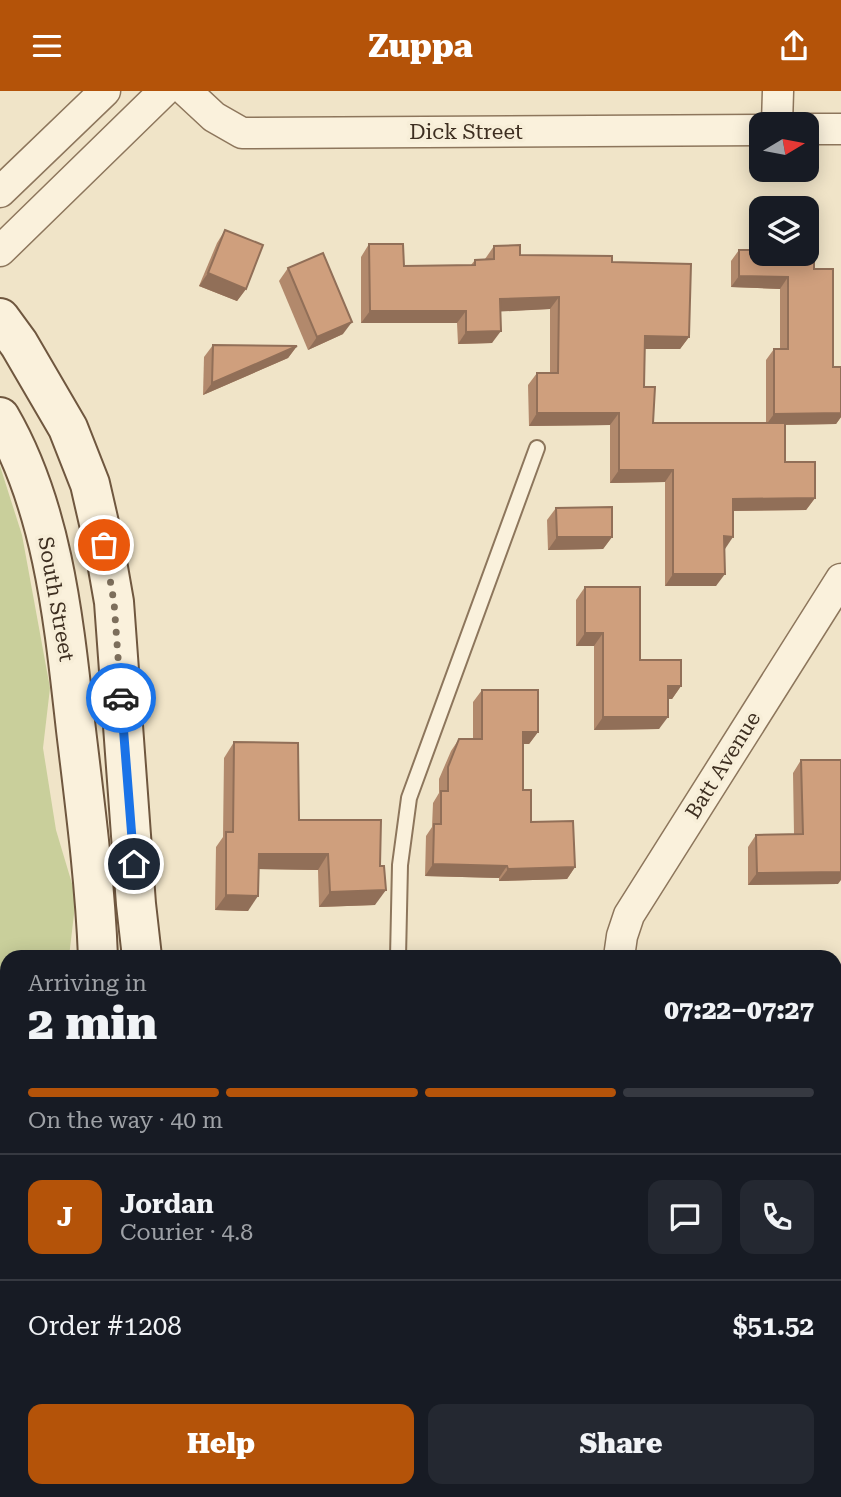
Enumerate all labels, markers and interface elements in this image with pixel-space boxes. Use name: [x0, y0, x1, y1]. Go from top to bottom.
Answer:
icon: menu: [28, 27, 66, 65]
text: Zuppa: [368, 27, 473, 65]
icon: share: [775, 27, 813, 65]
north arrow: [749, 112, 819, 182]
map controls: [749, 112, 819, 266]
street label: Dick Street: [409, 120, 523, 144]
button: layers: [749, 196, 819, 266]
pin: [74, 515, 134, 575]
icon: bag: [85, 526, 123, 564]
street label: South Street: [33, 535, 79, 663]
courier: [86, 663, 156, 733]
icon: car: [102, 679, 140, 717]
street label: Batt Avenue: [681, 707, 765, 823]
pin: [104, 834, 164, 894]
icon: home: [115, 845, 153, 883]
text: Arriving in: [28, 970, 147, 997]
text: 07:22–07:27: [664, 995, 814, 1025]
text: 2 min: [28, 996, 157, 1050]
text: On the way · 40 m: [28, 1107, 223, 1134]
button: chat: [648, 1180, 722, 1254]
button: phone: [740, 1180, 814, 1254]
text: Jordan: [120, 1189, 214, 1219]
text: J: [57, 1202, 73, 1232]
text: Courier · 4.8: [120, 1219, 253, 1246]
text: Order #1208: [28, 1311, 182, 1341]
text: $51.52: [733, 1311, 814, 1341]
button: Help: [28, 1404, 414, 1484]
button: Share: [428, 1404, 814, 1484]

